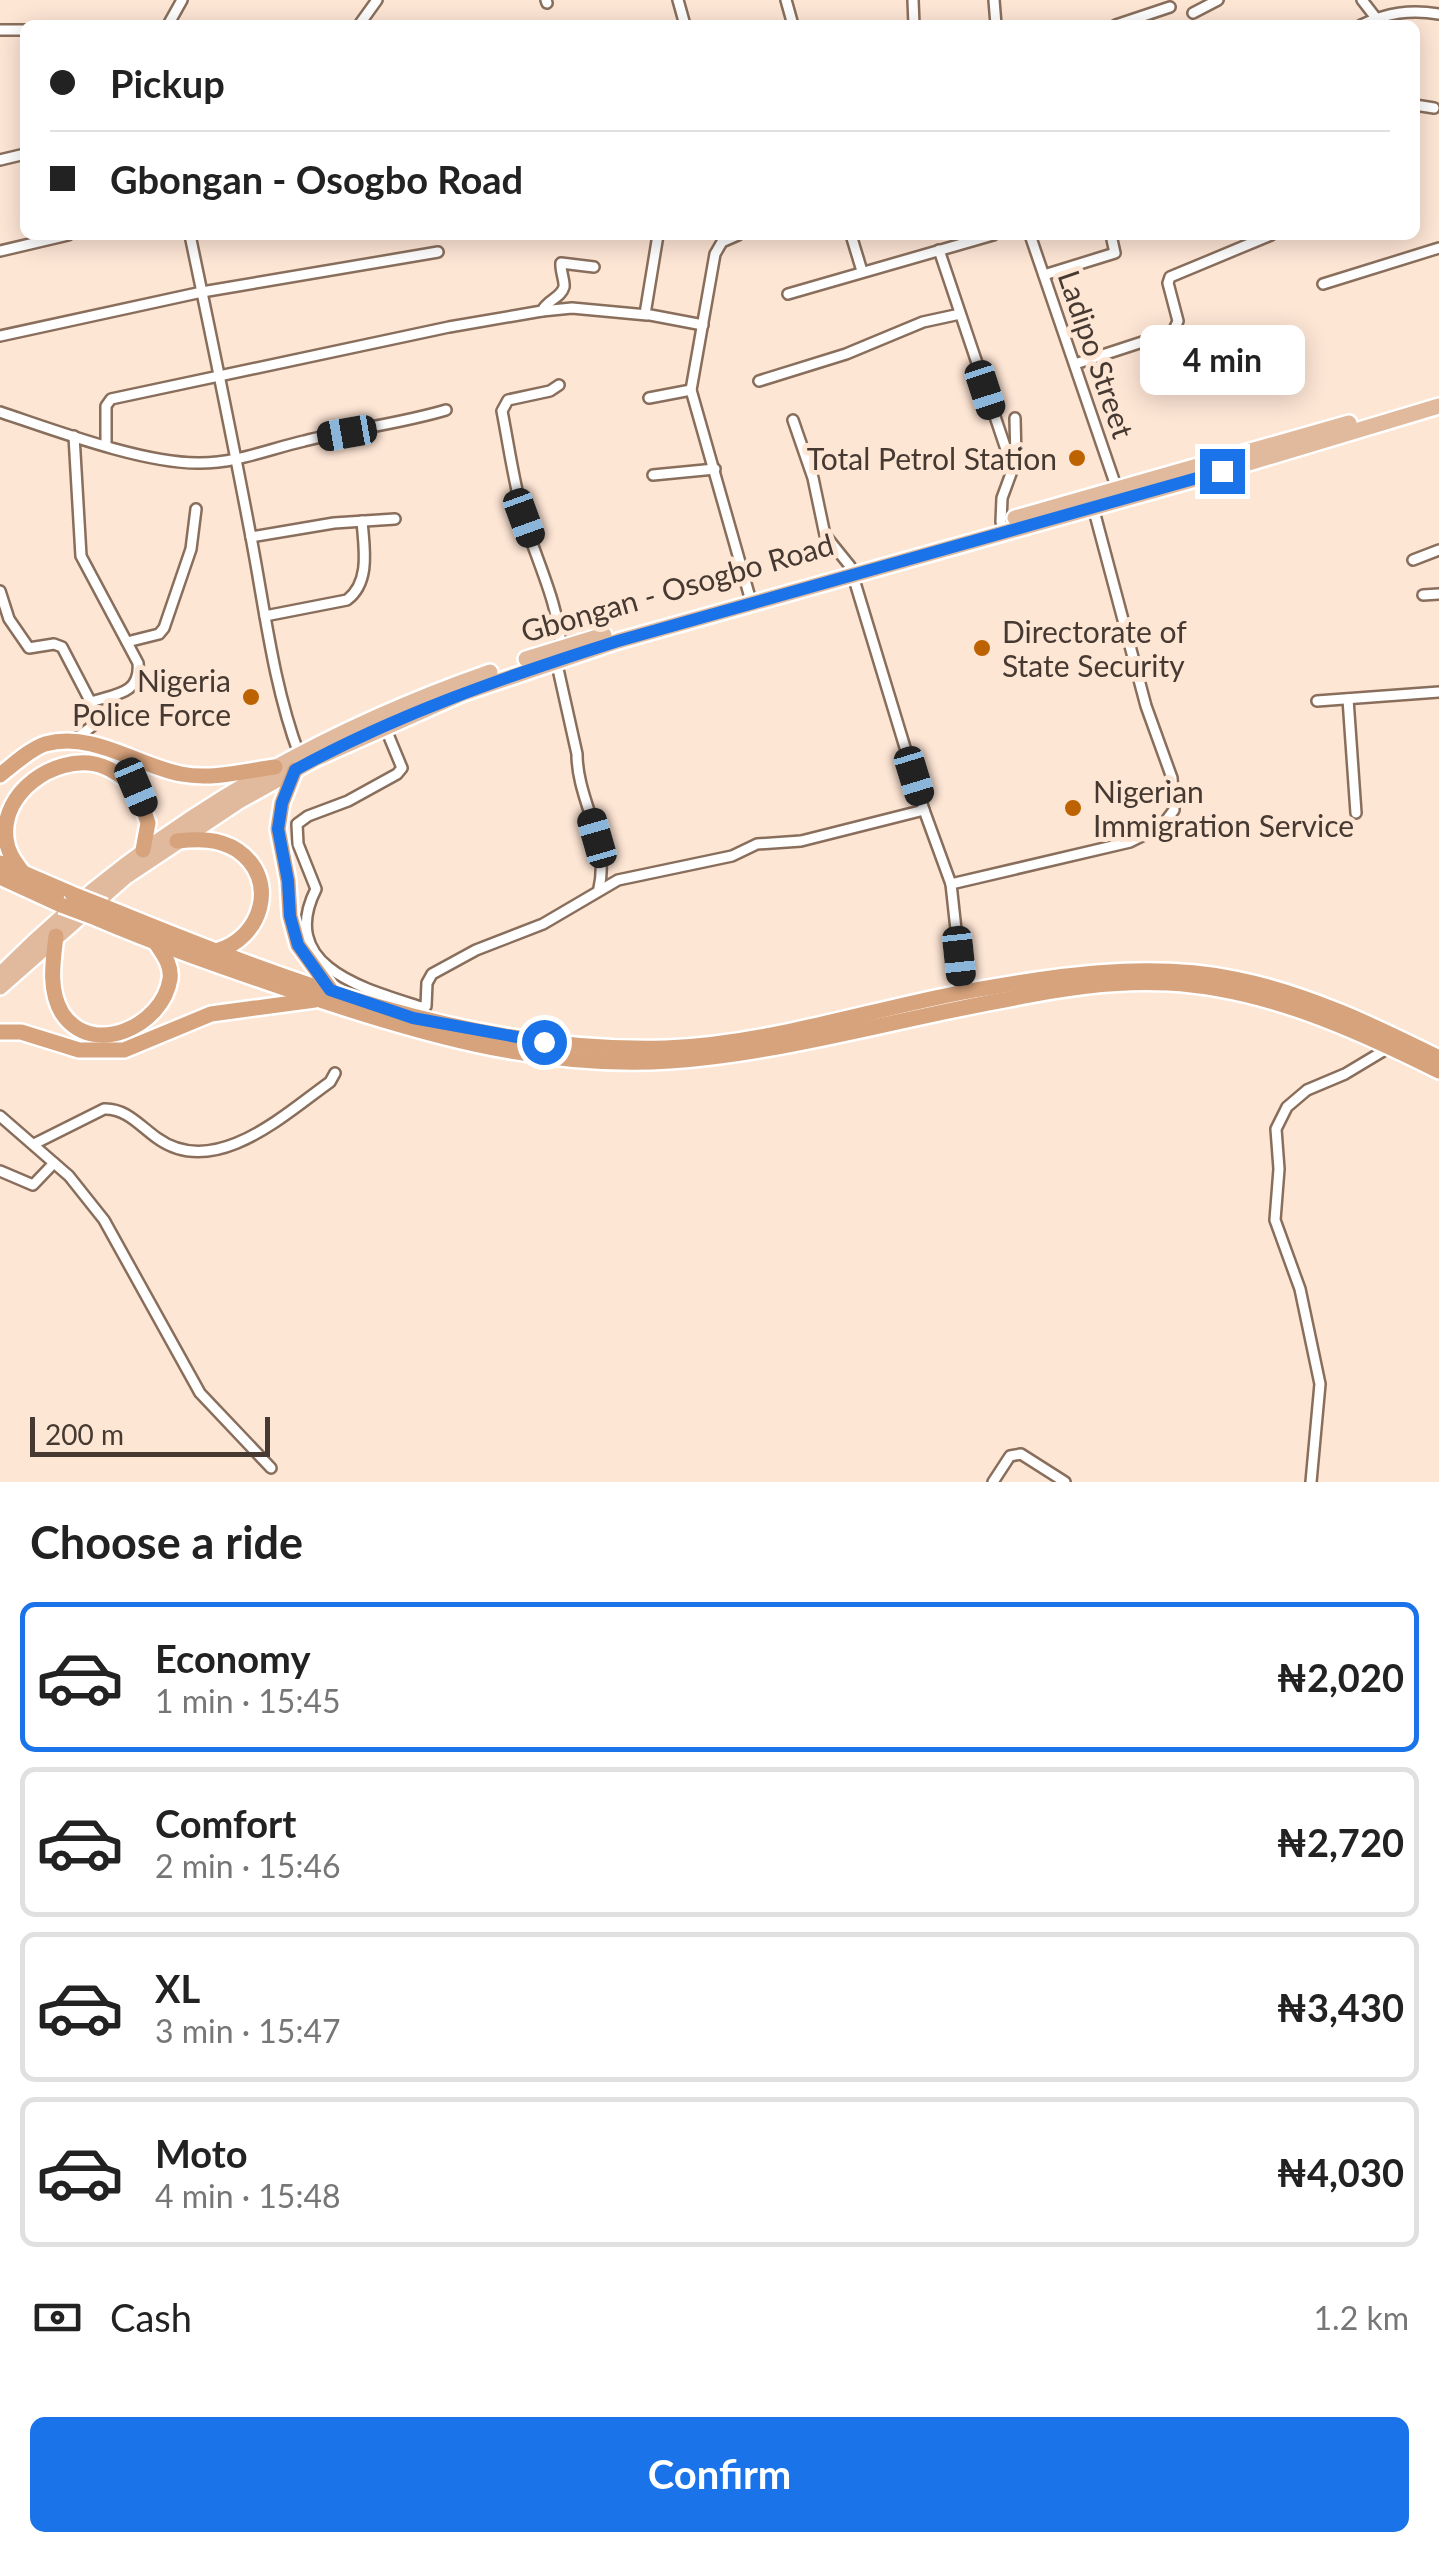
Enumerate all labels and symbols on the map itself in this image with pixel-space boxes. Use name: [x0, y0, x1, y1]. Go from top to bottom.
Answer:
street label: Ladipo Street: [1052, 265, 1143, 443]
callout: 4 min: [1140, 326, 1304, 396]
car: [961, 357, 1009, 423]
car: [315, 413, 379, 453]
place label: Total Petrol Station: [807, 440, 1057, 476]
marker: Total Petrol Station: [1066, 447, 1088, 469]
route end: [1200, 449, 1245, 494]
car: [500, 485, 548, 551]
street label: Gbongan - Osogbo Road: [517, 525, 837, 649]
place label: Directorate of State Security: [1002, 613, 1187, 683]
marker: Directorate of State Security: [971, 637, 993, 659]
place label: Nigeria Police Force: [72, 662, 231, 732]
marker: Nigeria Police Force: [240, 686, 262, 708]
car: [891, 743, 937, 809]
car: [110, 754, 162, 820]
place label: Nigerian Immigration Service: [1093, 773, 1354, 843]
marker: Nigerian Immigration Service: [1062, 797, 1084, 819]
car: [574, 805, 620, 871]
car: [941, 925, 977, 987]
route start: [522, 1020, 567, 1065]
scale bar: [30, 1412, 270, 1456]

